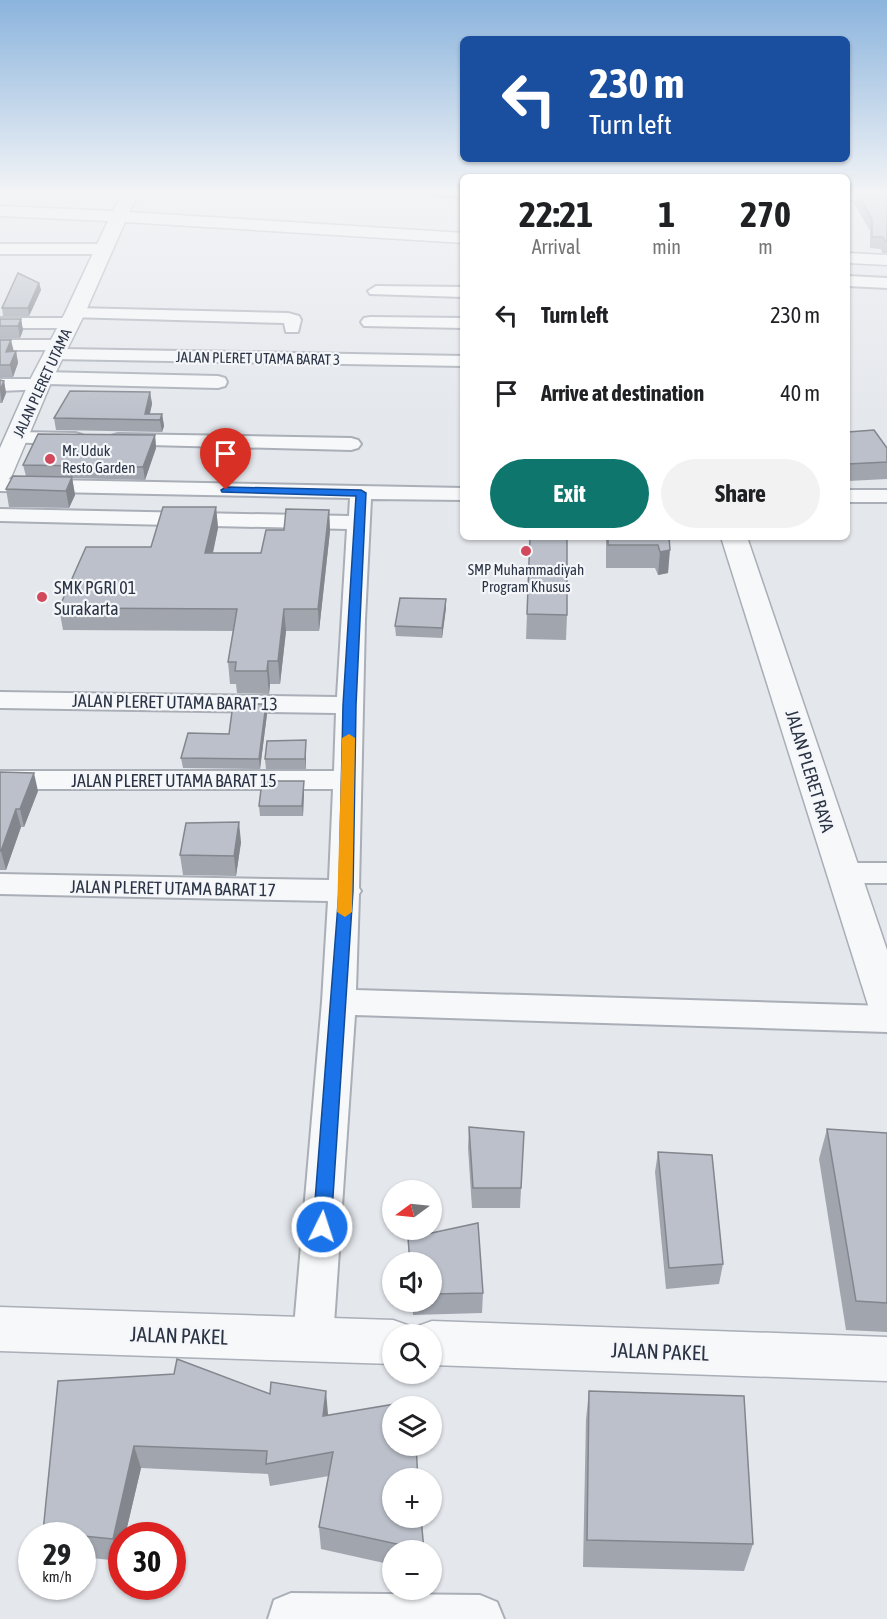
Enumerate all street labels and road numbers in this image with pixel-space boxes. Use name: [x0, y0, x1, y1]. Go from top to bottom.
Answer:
street label: JALAN PLERET UTAMA: [9, 325, 75, 440]
street label: JALAN PLERET UTAMA BARAT 3: [176, 348, 340, 368]
street label: JALAN PLERET UTAMA BARAT 13: [72, 690, 278, 714]
street label: JALAN PLERET RAYA: [781, 707, 839, 835]
street label: JALAN PLERET UTAMA BARAT 15: [71, 770, 277, 791]
street label: JALAN PLERET UTAMA BARAT 17: [70, 876, 276, 900]
street label: JALAN PAKEL: [130, 1321, 228, 1349]
street label: JALAN PAKEL: [611, 1337, 709, 1365]

